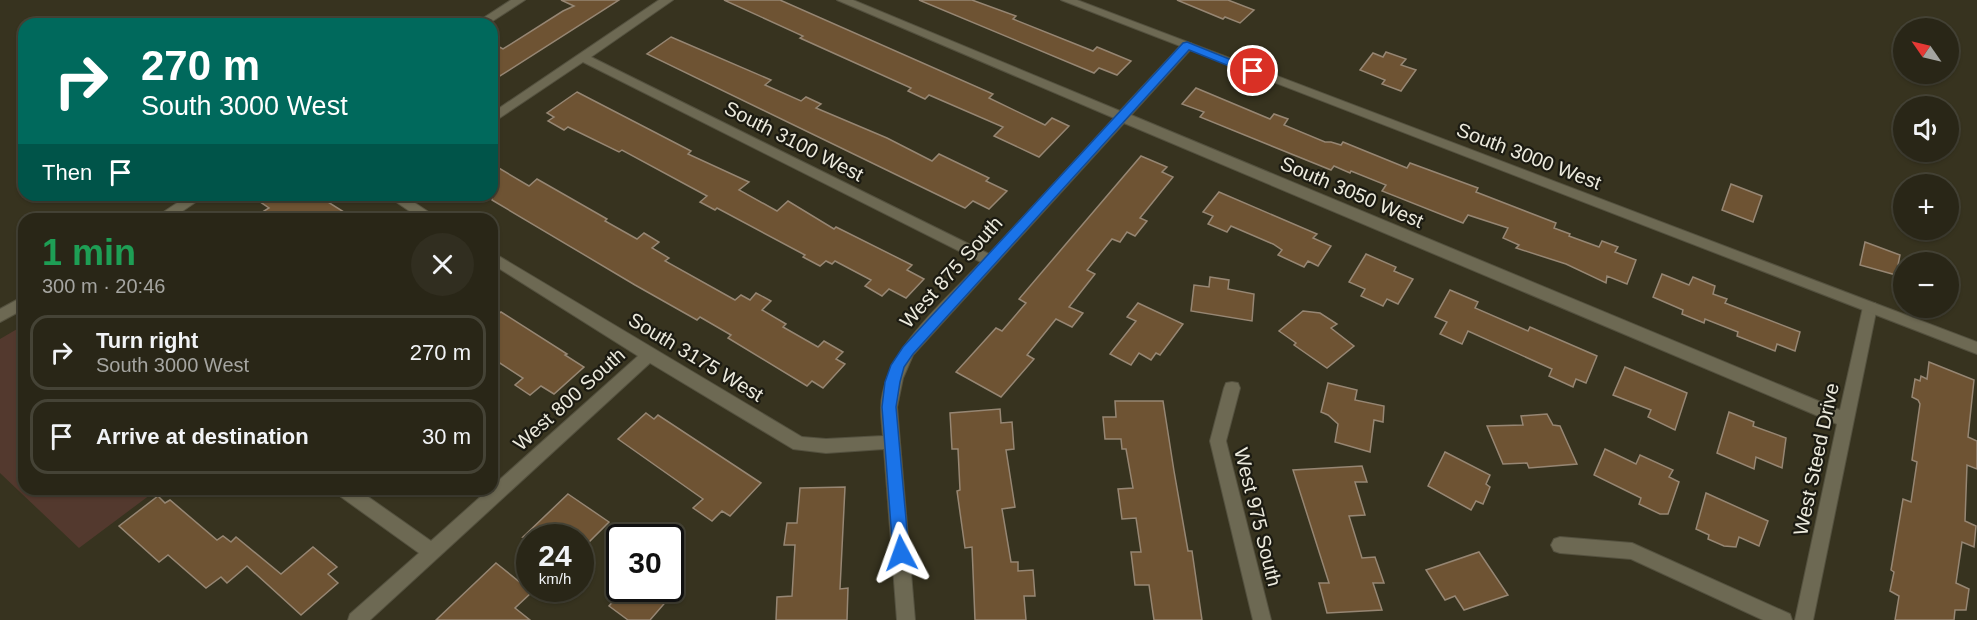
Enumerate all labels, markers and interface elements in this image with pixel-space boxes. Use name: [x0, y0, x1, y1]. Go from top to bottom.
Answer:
north arrow: [1893, 18, 1959, 84]
map controls: [1893, 18, 1959, 318]
icon: right: [42, 42, 120, 120]
text: 270 m: [141, 42, 260, 89]
pin: [1227, 45, 1278, 96]
icon: arrive: [1236, 54, 1269, 87]
text: South 3000 West: [141, 91, 348, 121]
street label: South 3100 West: [721, 96, 868, 186]
button: sound: [1893, 96, 1959, 162]
street label: South 3000 West: [1454, 118, 1605, 194]
street label: South 3050 West: [1277, 152, 1427, 232]
icon: arrive: [104, 156, 137, 189]
text: Then: [42, 160, 92, 185]
button: +: [1893, 174, 1959, 240]
street label: West 875 South: [895, 212, 1007, 332]
text: 1 min: [42, 232, 136, 273]
button: close: [411, 233, 474, 296]
button: −: [1893, 252, 1959, 318]
text: 300 m · 20:46: [42, 275, 165, 297]
street label: South 3175 West: [625, 308, 768, 406]
text: Turn right: [96, 328, 198, 353]
icon: right: [45, 336, 78, 369]
text: 270 m: [410, 340, 471, 365]
street label: West 800 South: [509, 343, 629, 455]
text: South 3000 West: [96, 354, 249, 376]
street label: West Steed Drive: [1789, 381, 1843, 537]
icon: arrive: [45, 420, 78, 453]
text: Arrive at destination: [96, 424, 309, 449]
text: 30 m: [422, 424, 471, 449]
street label: West 975 South: [1230, 445, 1286, 589]
position arrow: [869, 521, 933, 585]
speed limit sign: 30: [606, 524, 684, 602]
text: 24: [538, 539, 572, 572]
text: km/h: [539, 570, 571, 587]

